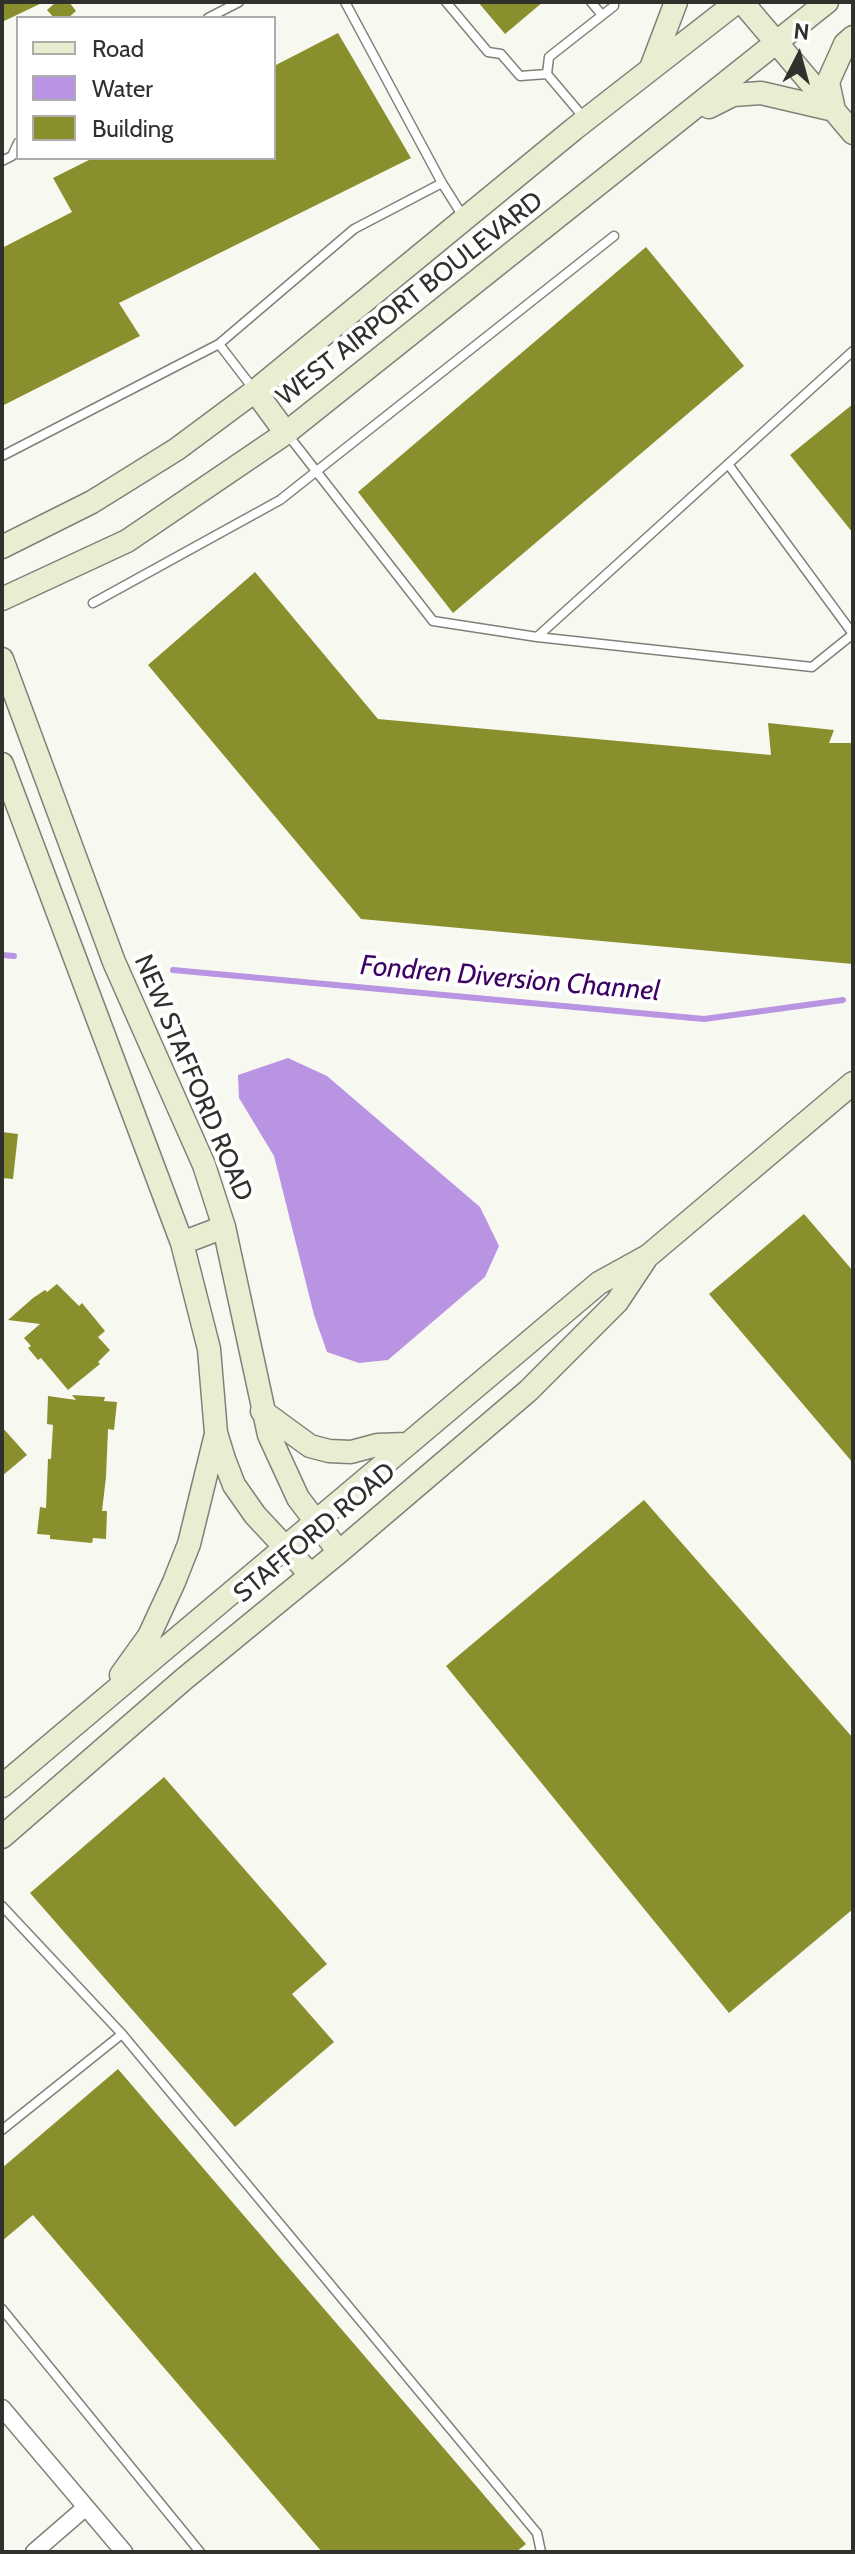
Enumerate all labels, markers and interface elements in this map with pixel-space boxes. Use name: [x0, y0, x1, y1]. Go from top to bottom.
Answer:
legend: [16, 16, 276, 160]
north arrow: [759, 16, 839, 96]
text: N: [792, 17, 811, 46]
text: Road: [92, 34, 144, 63]
text: Water: [92, 74, 153, 103]
text: Building: [92, 114, 173, 143]
street label: WEST AIRPORT BOULEVARD: [271, 185, 549, 413]
water label: Fondren Diversion Channel: [359, 949, 661, 1009]
street label: NEW STAFFORD ROAD: [127, 950, 259, 1206]
street label: STAFFORD ROAD: [228, 1456, 402, 1610]

